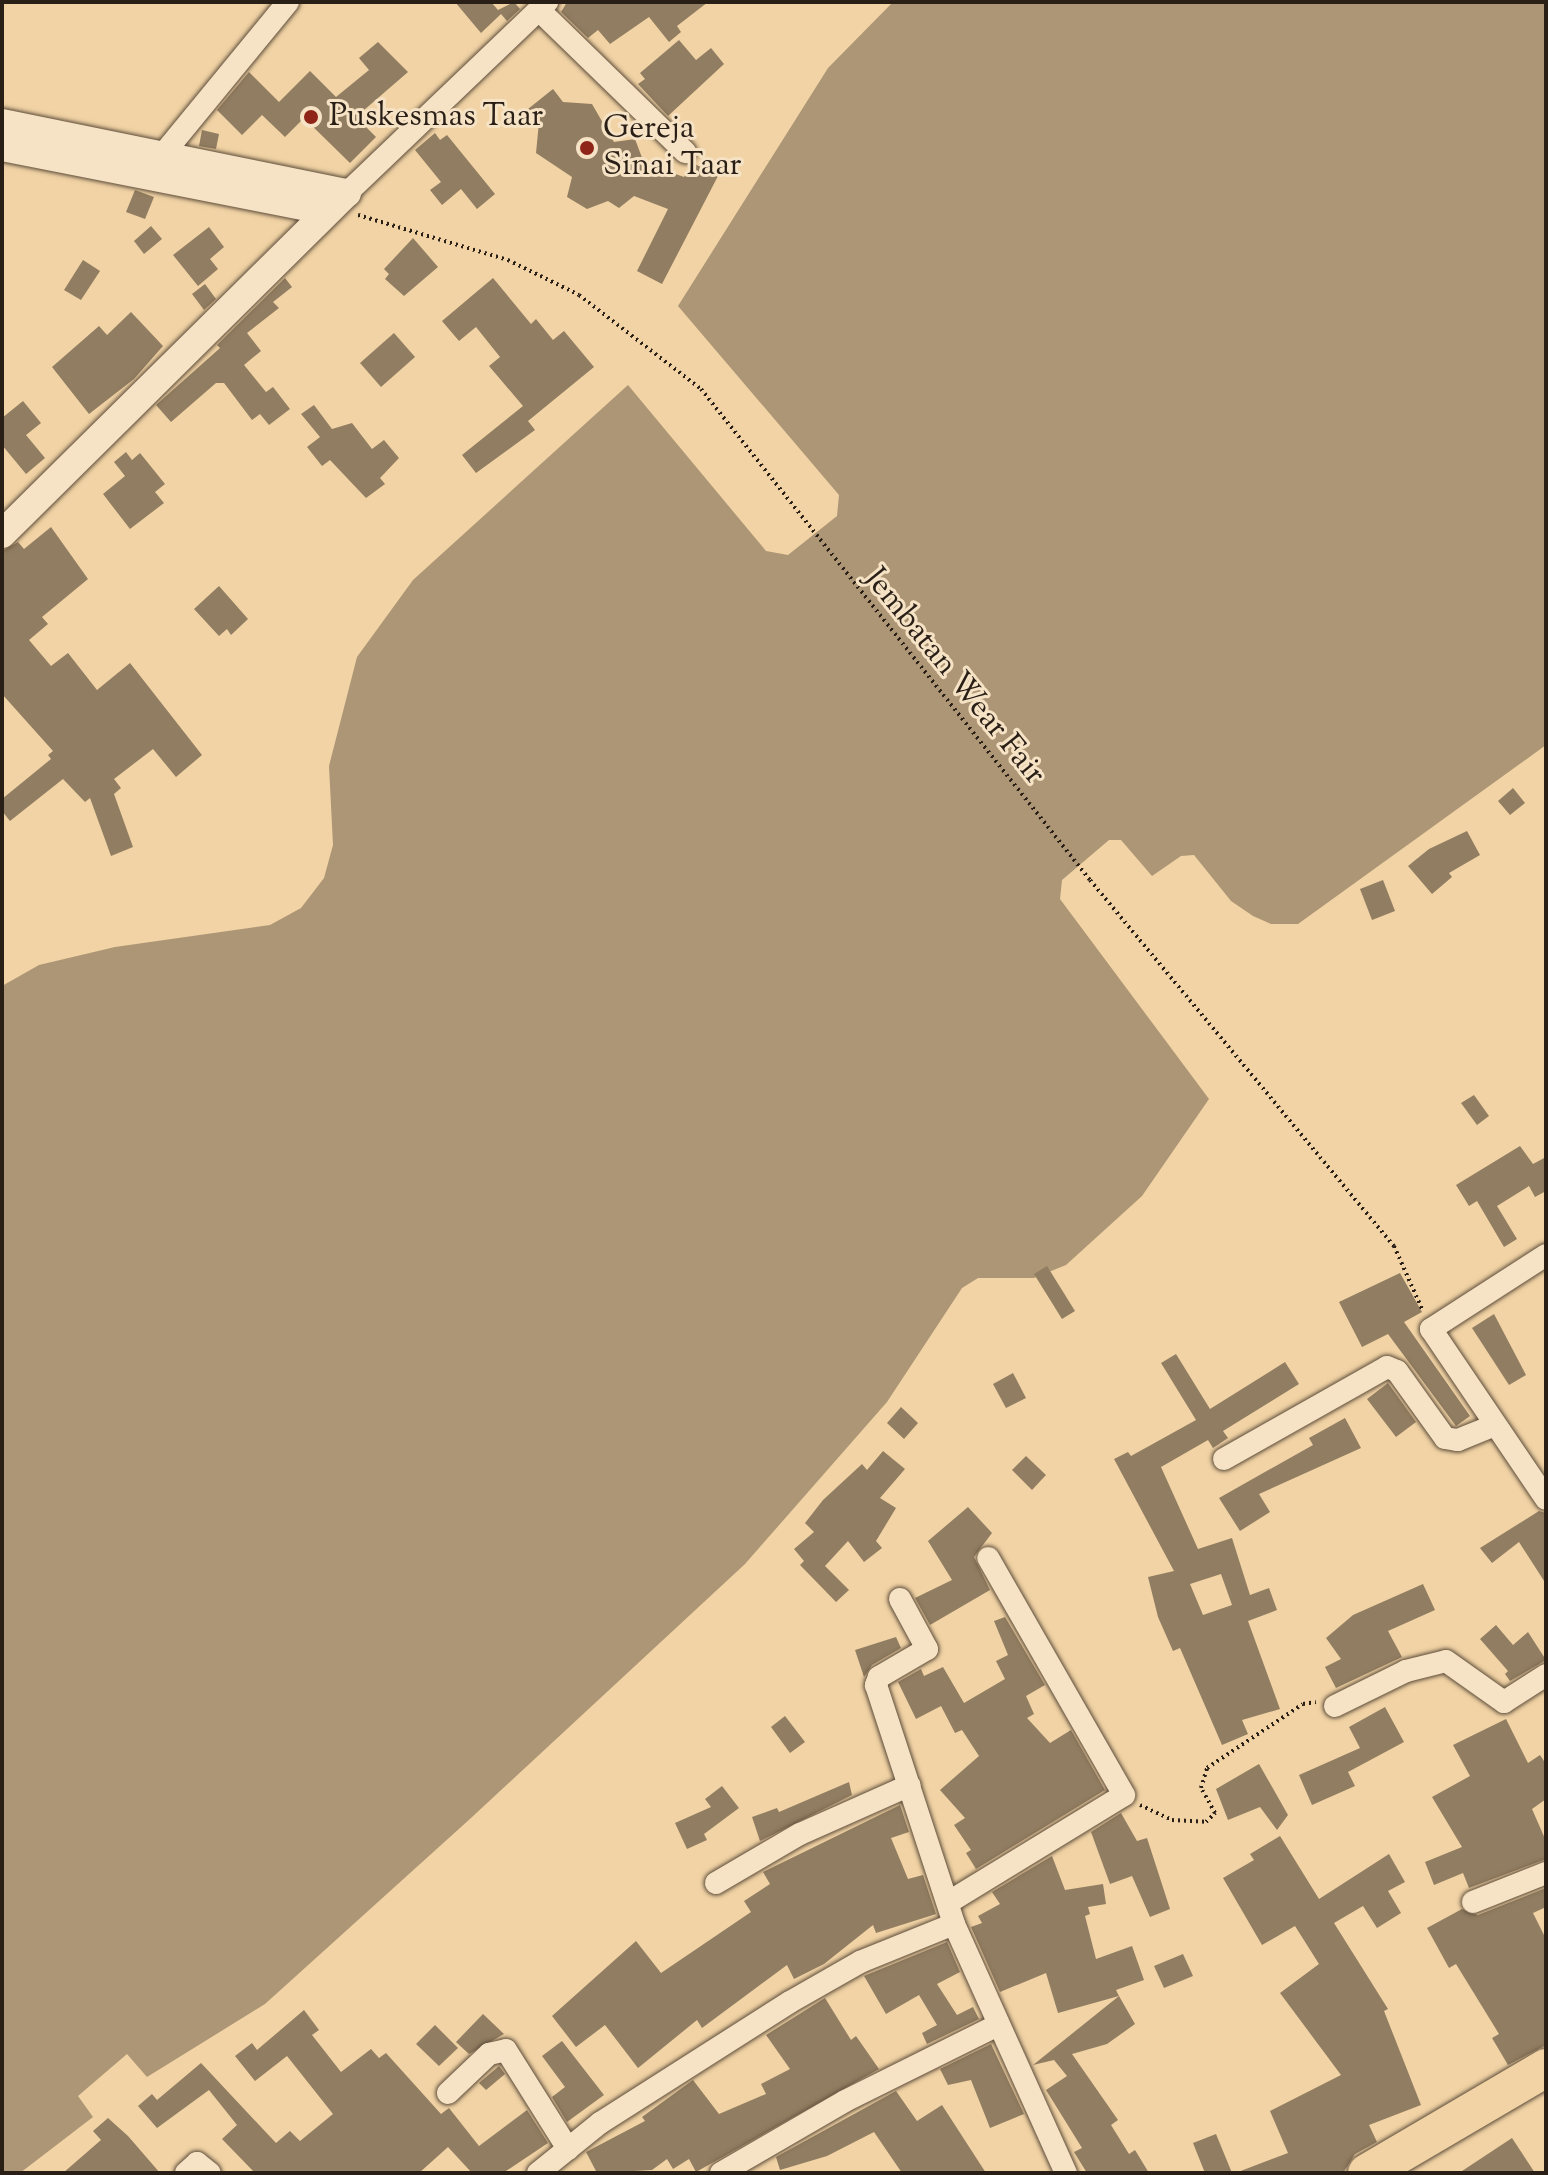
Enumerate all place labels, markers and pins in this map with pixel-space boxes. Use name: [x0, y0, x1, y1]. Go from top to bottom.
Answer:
place label: Puskesmas Taar: [329, 98, 543, 136]
marker: Puskesmas Taar: [300, 106, 322, 128]
place label: Gereja Sinai Taar: [603, 111, 741, 186]
marker: Gereja Sinai Taar: [578, 139, 596, 157]

